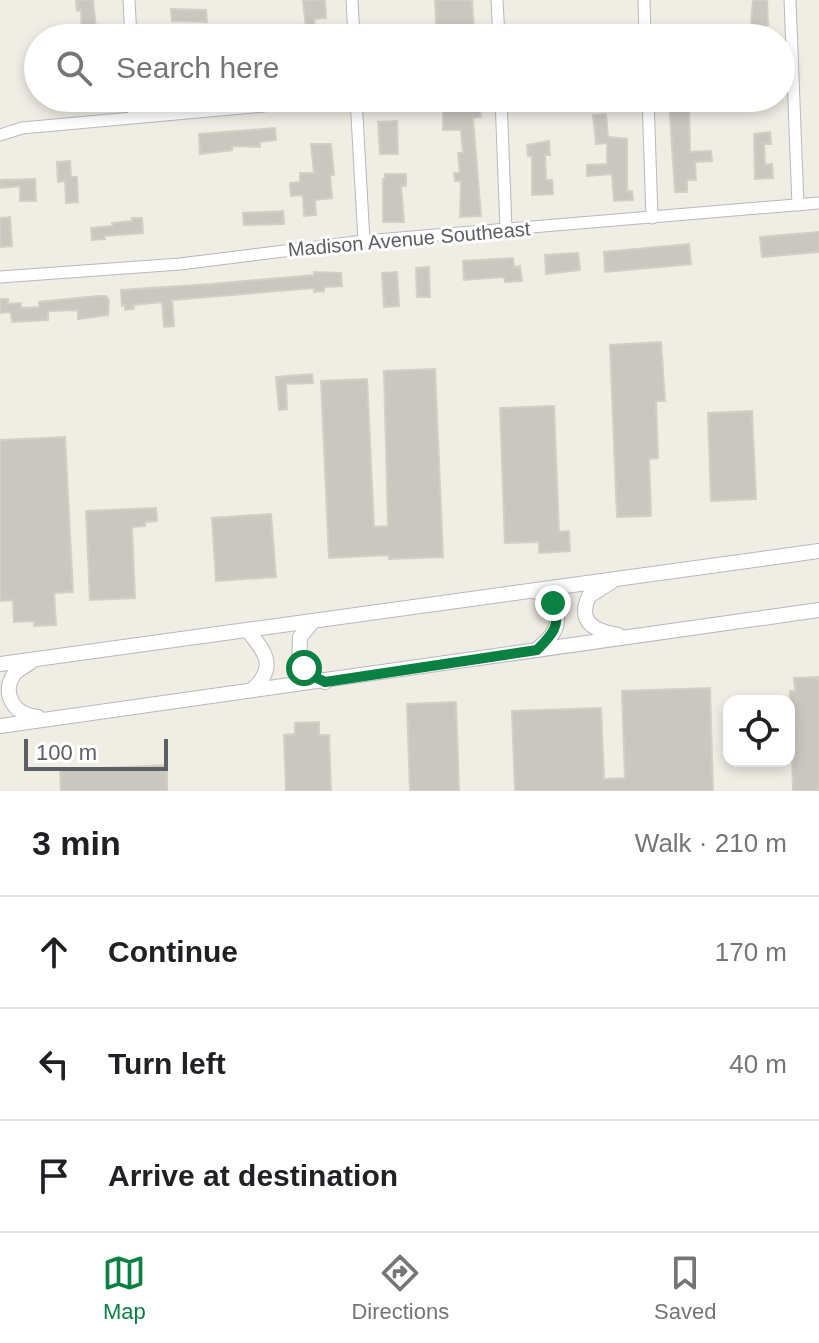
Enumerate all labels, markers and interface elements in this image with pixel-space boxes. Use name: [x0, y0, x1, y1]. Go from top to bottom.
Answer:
search box: [24, 24, 795, 112]
icon: search: [52, 46, 96, 90]
text: Search here: [116, 51, 279, 84]
street label: Madison Avenue Southeast: [287, 217, 532, 261]
route end: [535, 585, 571, 621]
route start: [286, 650, 322, 686]
map controls: [723, 695, 795, 767]
button: locate: [723, 695, 795, 767]
scale bar: [24, 735, 168, 771]
text: 100 m: [36, 740, 97, 765]
text: 3 min: [32, 824, 121, 862]
text: Walk · 210 m: [635, 828, 787, 858]
icon: ahead: [32, 930, 76, 974]
text: Continue: [108, 935, 238, 968]
text: 170 m: [715, 937, 787, 967]
icon: left: [32, 1042, 76, 1086]
text: Turn left: [108, 1047, 226, 1080]
text: 40 m: [729, 1049, 787, 1079]
icon: arrive: [32, 1154, 76, 1198]
text: Arrive at destination: [108, 1159, 398, 1192]
tab: Map: [102, 1251, 146, 1325]
tab: Directions: [351, 1251, 449, 1325]
tab: Saved: [654, 1251, 717, 1325]

